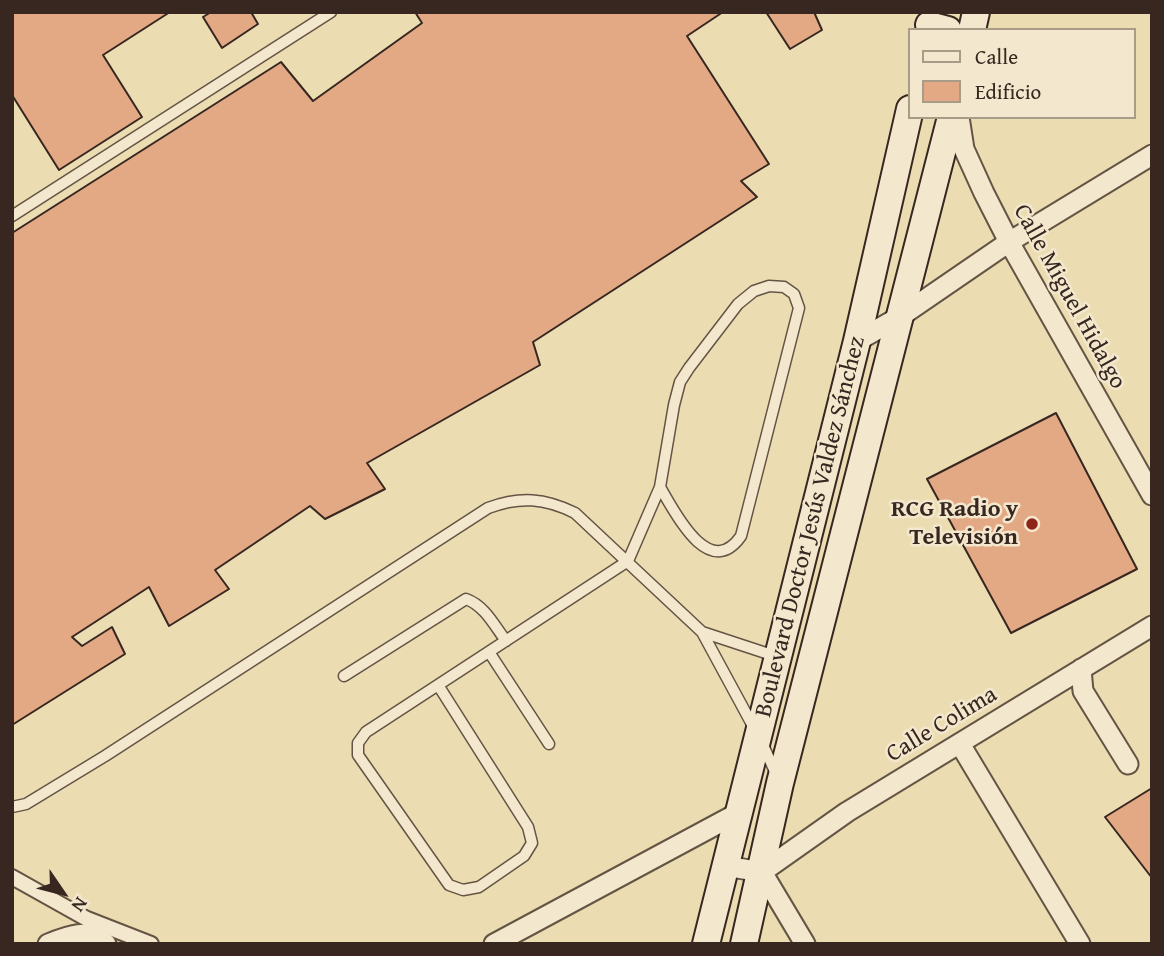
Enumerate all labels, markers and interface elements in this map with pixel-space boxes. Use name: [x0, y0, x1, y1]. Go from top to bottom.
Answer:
legend: [908, 28, 1136, 119]
text: Calle: [975, 41, 1018, 72]
text: Edificio: [975, 76, 1041, 107]
street label: Calle Miguel Hidalgo: [1006, 200, 1132, 394]
street label: Boulevard Doctor Jesús Valdez Sánchez: [750, 334, 872, 720]
place label: RCG Radio y Televisión: [891, 496, 1018, 552]
marker: RCG Radio y Televisión: [1024, 516, 1040, 532]
street label: Calle Colima: [881, 681, 1003, 769]
north arrow: [28, 858, 98, 928]
text: N: [65, 892, 95, 918]

